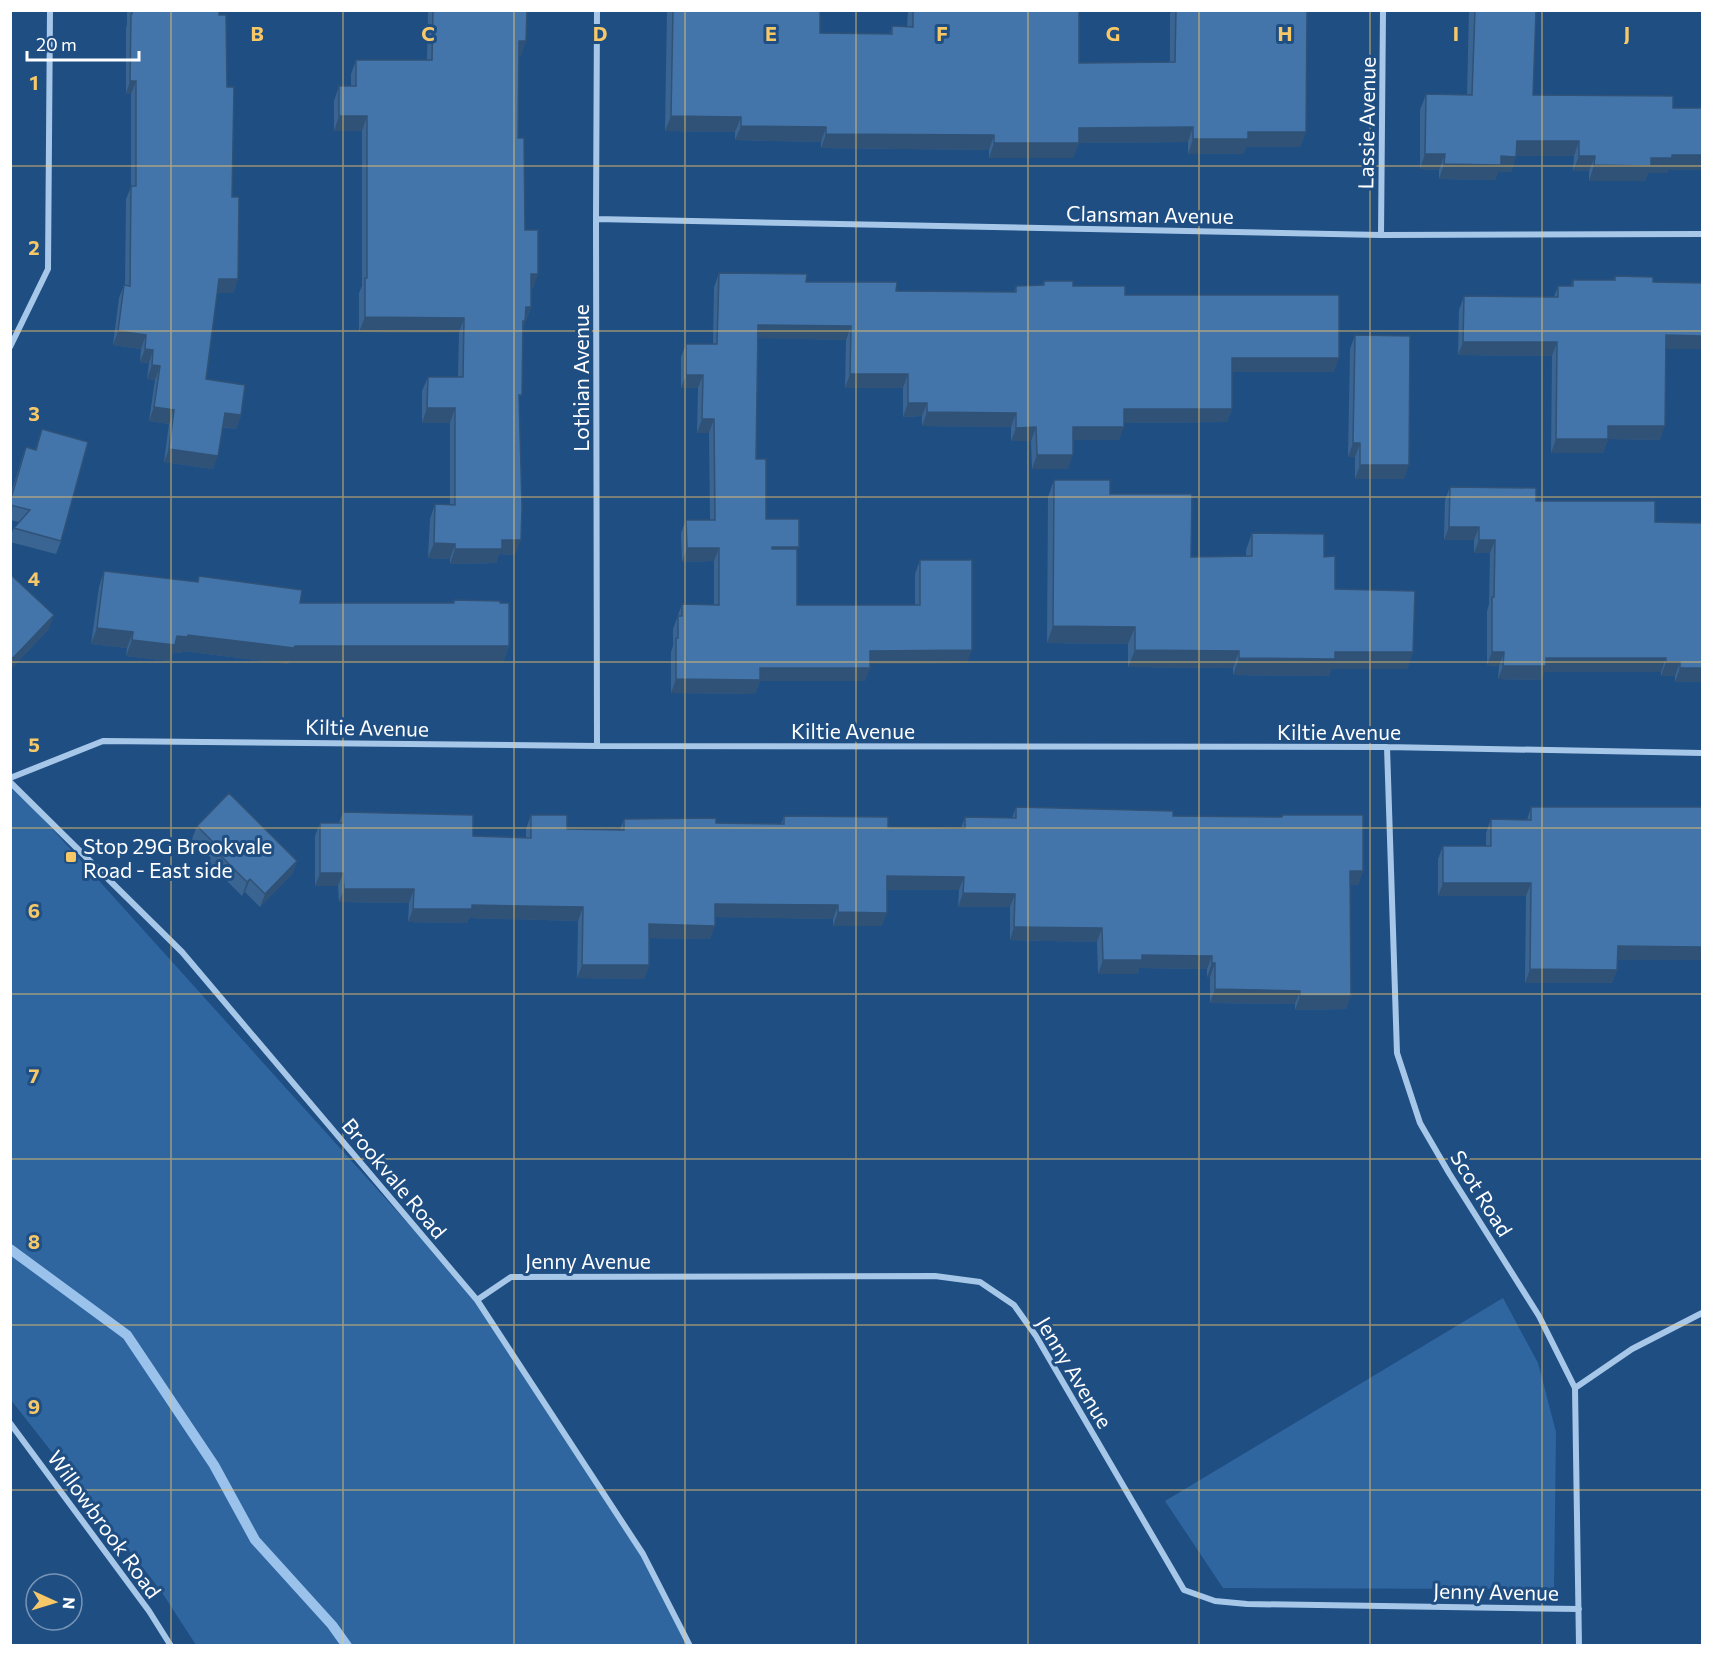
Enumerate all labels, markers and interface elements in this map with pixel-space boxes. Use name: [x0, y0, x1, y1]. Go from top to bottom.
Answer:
text: B: [250, 21, 264, 45]
text: C: [421, 21, 435, 45]
text: D: [593, 21, 607, 45]
text: E: [765, 21, 777, 45]
text: F: [936, 21, 948, 45]
text: G: [1106, 21, 1120, 45]
text: H: [1278, 21, 1293, 45]
text: I: [1453, 21, 1459, 45]
text: J: [1624, 21, 1630, 45]
scale bar: [27, 24, 140, 62]
text: 20 m: [36, 33, 77, 55]
street label: Lassie Avenue: [1352, 56, 1380, 190]
text: 1: [29, 70, 39, 94]
street label: Clansman Avenue: [1066, 200, 1234, 228]
text: 2: [28, 235, 40, 259]
street label: Lothian Avenue: [568, 304, 593, 452]
text: 3: [28, 401, 40, 425]
text: 4: [28, 566, 40, 590]
street label: Kiltie Avenue: [305, 713, 429, 741]
street label: Kiltie Avenue: [791, 718, 915, 743]
street label: Kiltie Avenue: [1277, 719, 1401, 744]
text: 5: [28, 732, 40, 756]
place label: Stop 29G Brookvale Road - East side: [83, 833, 272, 882]
marker: Stop 29G Brookvale Road - East side: [64, 850, 78, 864]
text: 6: [28, 898, 40, 922]
text: 7: [29, 1063, 40, 1087]
street label: Brookvale Road: [338, 1113, 452, 1243]
street label: Scot Road: [1446, 1145, 1518, 1241]
text: 8: [28, 1229, 40, 1253]
street label: Jenny Avenue: [525, 1248, 651, 1273]
street label: Jenny Avenue: [1032, 1312, 1118, 1432]
text: 9: [28, 1394, 40, 1418]
street label: Willowbrook Road: [43, 1445, 167, 1603]
north arrow: [24, 1572, 84, 1632]
street label: Jenny Avenue: [1433, 1577, 1559, 1605]
text: N: [60, 1596, 79, 1610]

